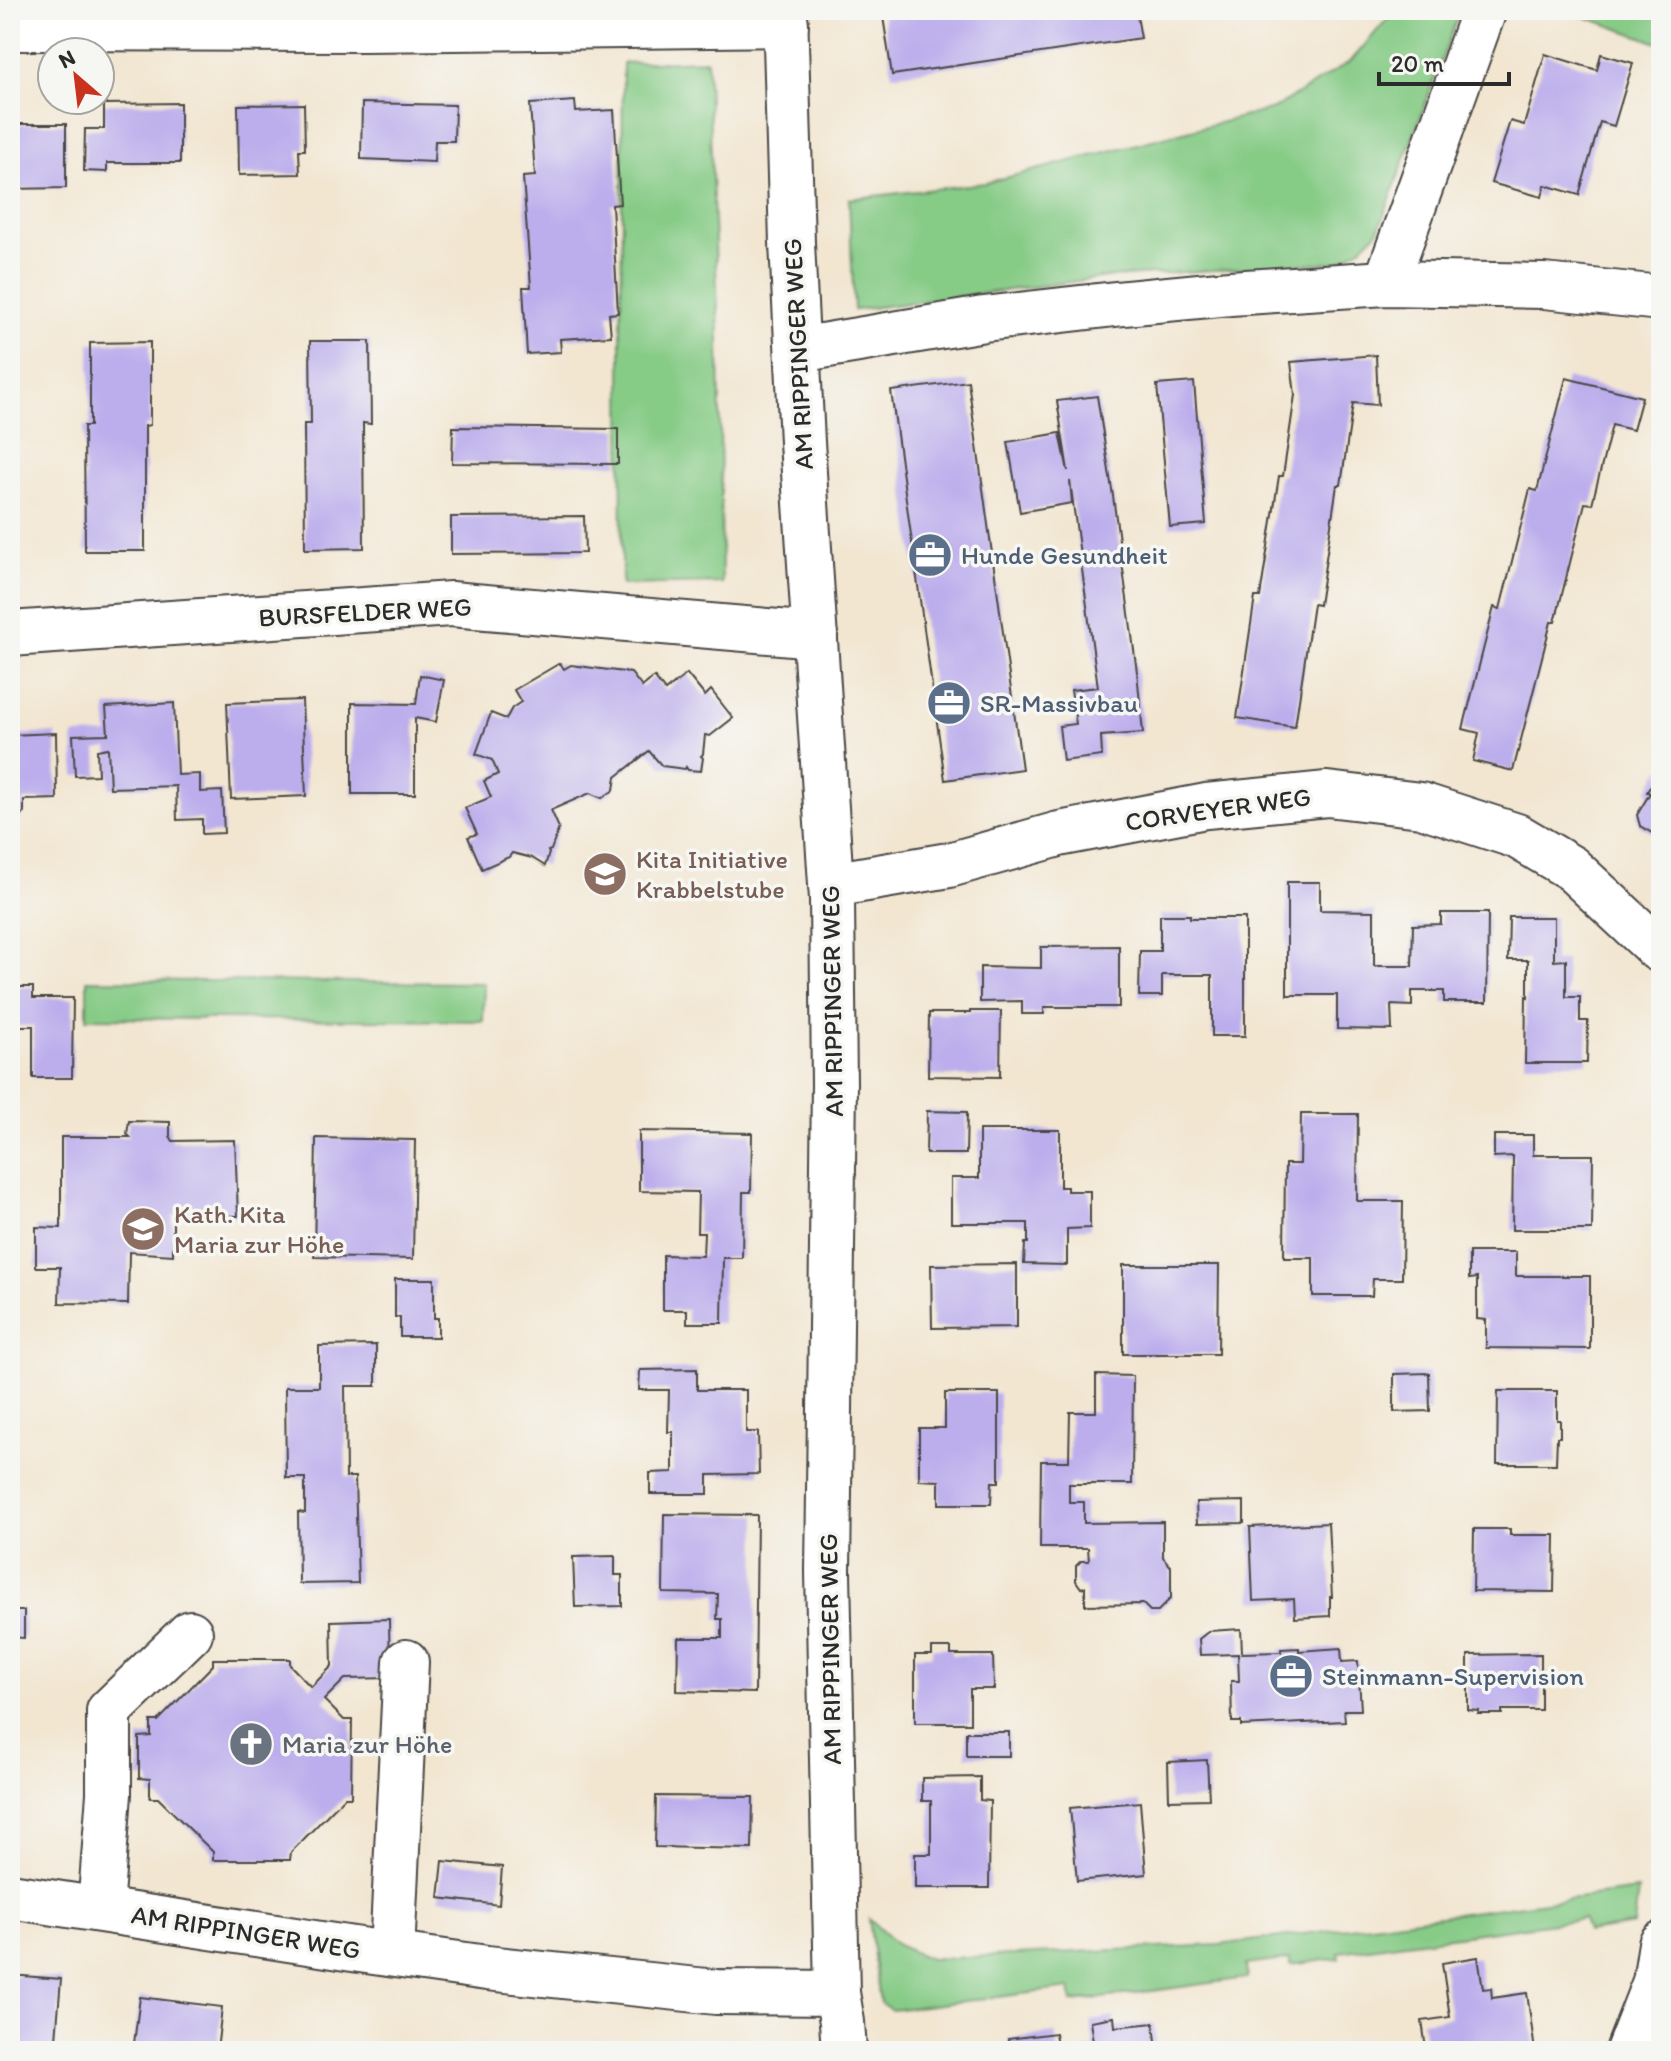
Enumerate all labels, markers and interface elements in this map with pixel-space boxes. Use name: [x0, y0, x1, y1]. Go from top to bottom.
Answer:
north arrow: [36, 36, 116, 116]
scale bar: [1379, 36, 1509, 86]
text: N: [54, 43, 80, 74]
text: 20 m: [1391, 49, 1444, 78]
street label: AM RIPPINGER WEG: [776, 237, 820, 471]
office icon: Hunde Gesundheit: [906, 531, 954, 579]
place label: Hunde Gesundheit: [961, 539, 1168, 571]
street label: BURSFELDER WEG: [258, 590, 472, 634]
office icon: SR-Massivbau: [925, 679, 973, 727]
place label: SR-Massivbau: [980, 687, 1138, 719]
street label: CORVEYER WEG: [1123, 780, 1313, 838]
place label: Kita Initiative Krabbelstube: [636, 843, 788, 905]
school or university icon: Kita Initiative Krabbelstube: [581, 850, 629, 898]
street label: AM RIPPINGER WEG: [814, 885, 850, 1117]
place label: Kath. Kita Maria zur Höhe: [174, 1198, 344, 1260]
school or university icon: Kath. Kita Maria zur Höhe: [119, 1205, 167, 1253]
street label: AM RIPPINGER WEG: [812, 1533, 848, 1765]
office icon: Steinmann-Supervision: [1267, 1652, 1315, 1700]
place label: Steinmann-Supervision: [1322, 1660, 1584, 1692]
church icon: Maria zur Höhe: [227, 1720, 275, 1768]
place label: Maria zur Höhe: [282, 1728, 452, 1760]
street label: AM RIPPINGER WEG: [129, 1898, 363, 1966]

